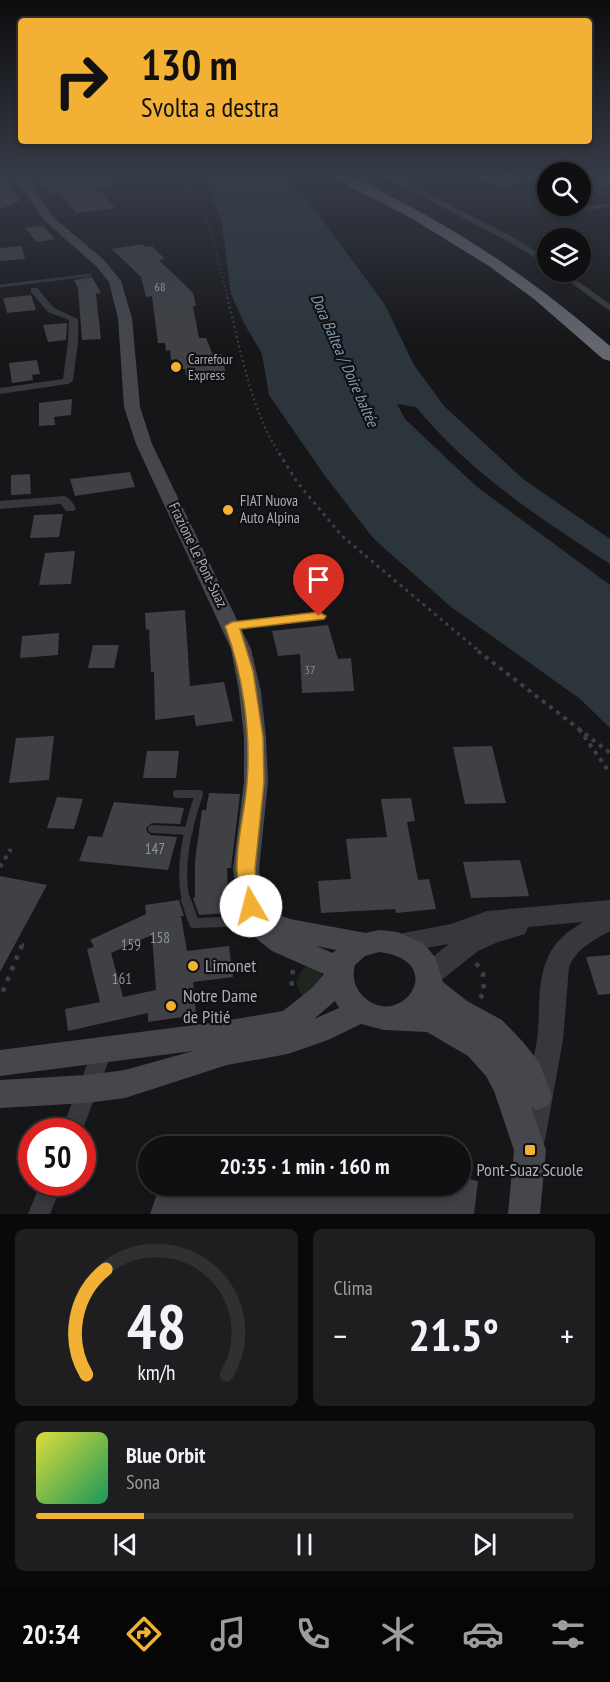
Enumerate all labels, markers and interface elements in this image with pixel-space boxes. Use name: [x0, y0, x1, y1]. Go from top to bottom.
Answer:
text: 130 m: [141, 37, 238, 92]
icon: right: [42, 42, 120, 120]
text: Svolta a destra: [141, 90, 279, 124]
map controls: [537, 162, 591, 282]
button: search: [537, 162, 591, 216]
button: layers: [537, 228, 591, 282]
house number: 68: [155, 279, 165, 294]
water label: Dora Baltea / Doire baltée: [307, 290, 384, 431]
place label: Carrefour Express: [188, 350, 233, 384]
marker: Carrefour Express: [169, 360, 183, 374]
place label: FIAT Nuova Auto Alpina: [240, 491, 300, 527]
street label: Frazione Le Pont-Suaz: [165, 499, 232, 610]
marker: FIAT Nuova Auto Alpina: [221, 503, 235, 517]
pin: [293, 554, 344, 616]
icon: arrive: [302, 563, 335, 596]
house number: 37: [305, 662, 315, 677]
house number: 147: [145, 839, 165, 858]
position arrow: [219, 874, 283, 938]
house number: 158: [150, 928, 170, 947]
house number: 159: [121, 935, 141, 954]
place label: Limonet: [205, 954, 256, 977]
marker: Limonet: [186, 959, 200, 973]
house number: 161: [112, 969, 132, 988]
place label: Notre Dame de Pitié: [183, 984, 257, 1028]
marker: Notre Dame de Pitié: [164, 999, 178, 1013]
speed limit sign: 50: [18, 1118, 96, 1196]
marker: Pont-Suaz Scuole: [523, 1143, 537, 1157]
text: 20:35 · 1 min · 160 m: [219, 1152, 390, 1180]
place label: Pont-Suaz Scuole: [477, 1158, 583, 1181]
text: Clima: [334, 1275, 373, 1301]
text: 48: [126, 1285, 186, 1366]
text: 21.5°: [409, 1305, 499, 1363]
text: −: [334, 1314, 347, 1357]
text: +: [560, 1314, 574, 1357]
text: km/h: [137, 1358, 175, 1386]
text: Blue Orbit: [126, 1441, 205, 1469]
text: Sona: [126, 1469, 160, 1495]
icon: previous: [109, 1528, 142, 1561]
icon: pause: [288, 1528, 321, 1561]
icon: next: [468, 1528, 501, 1561]
icon: directions: [123, 1613, 165, 1655]
icon: music: [207, 1613, 249, 1655]
icon: phone: [292, 1613, 334, 1655]
icon: climate: [377, 1613, 419, 1655]
icon: car: [462, 1613, 504, 1655]
icon: filters: [547, 1613, 589, 1655]
text: 20:34: [21, 1617, 80, 1651]

